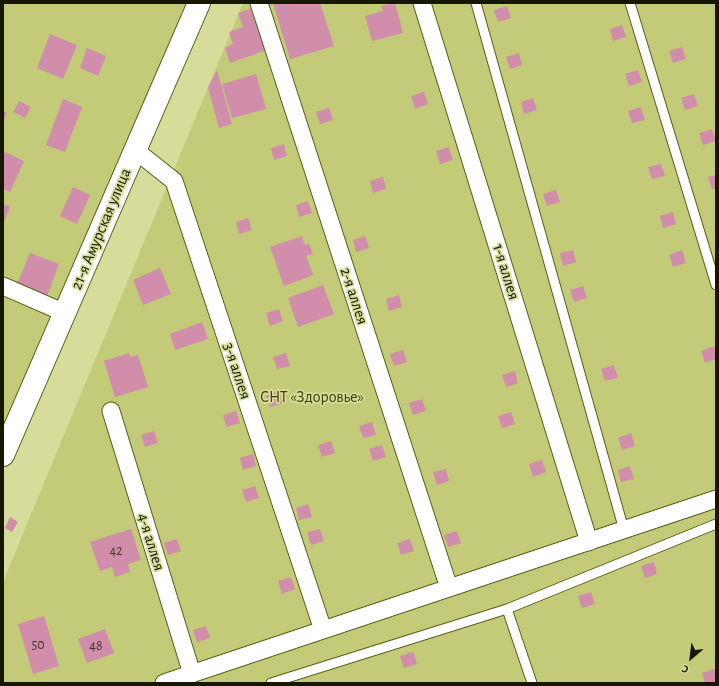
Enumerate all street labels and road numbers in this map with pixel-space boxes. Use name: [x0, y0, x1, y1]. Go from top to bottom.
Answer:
street label: 21-я Амурская улица: [67, 165, 135, 293]
street label: 1-я аллея: [488, 242, 524, 302]
street label: 2-я аллея: [336, 265, 372, 327]
street label: 3-я аллея: [219, 340, 255, 402]
street label: 4-я аллея: [133, 511, 169, 573]

